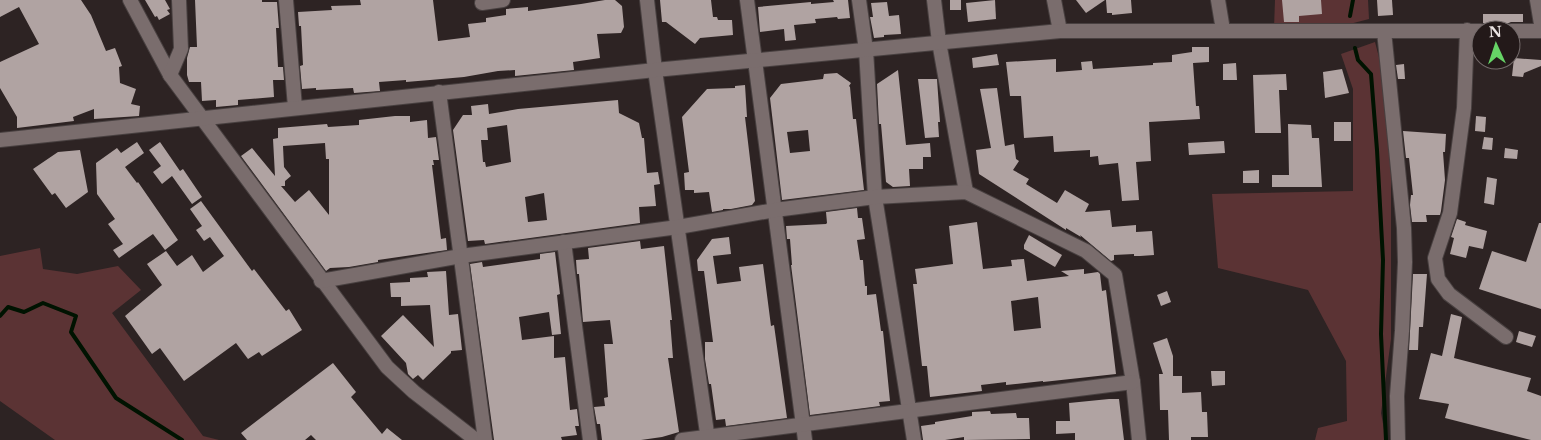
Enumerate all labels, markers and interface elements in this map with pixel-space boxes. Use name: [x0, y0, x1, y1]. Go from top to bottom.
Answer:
north arrow: [1471, 20, 1521, 70]
text: N: [1488, 23, 1502, 41]

